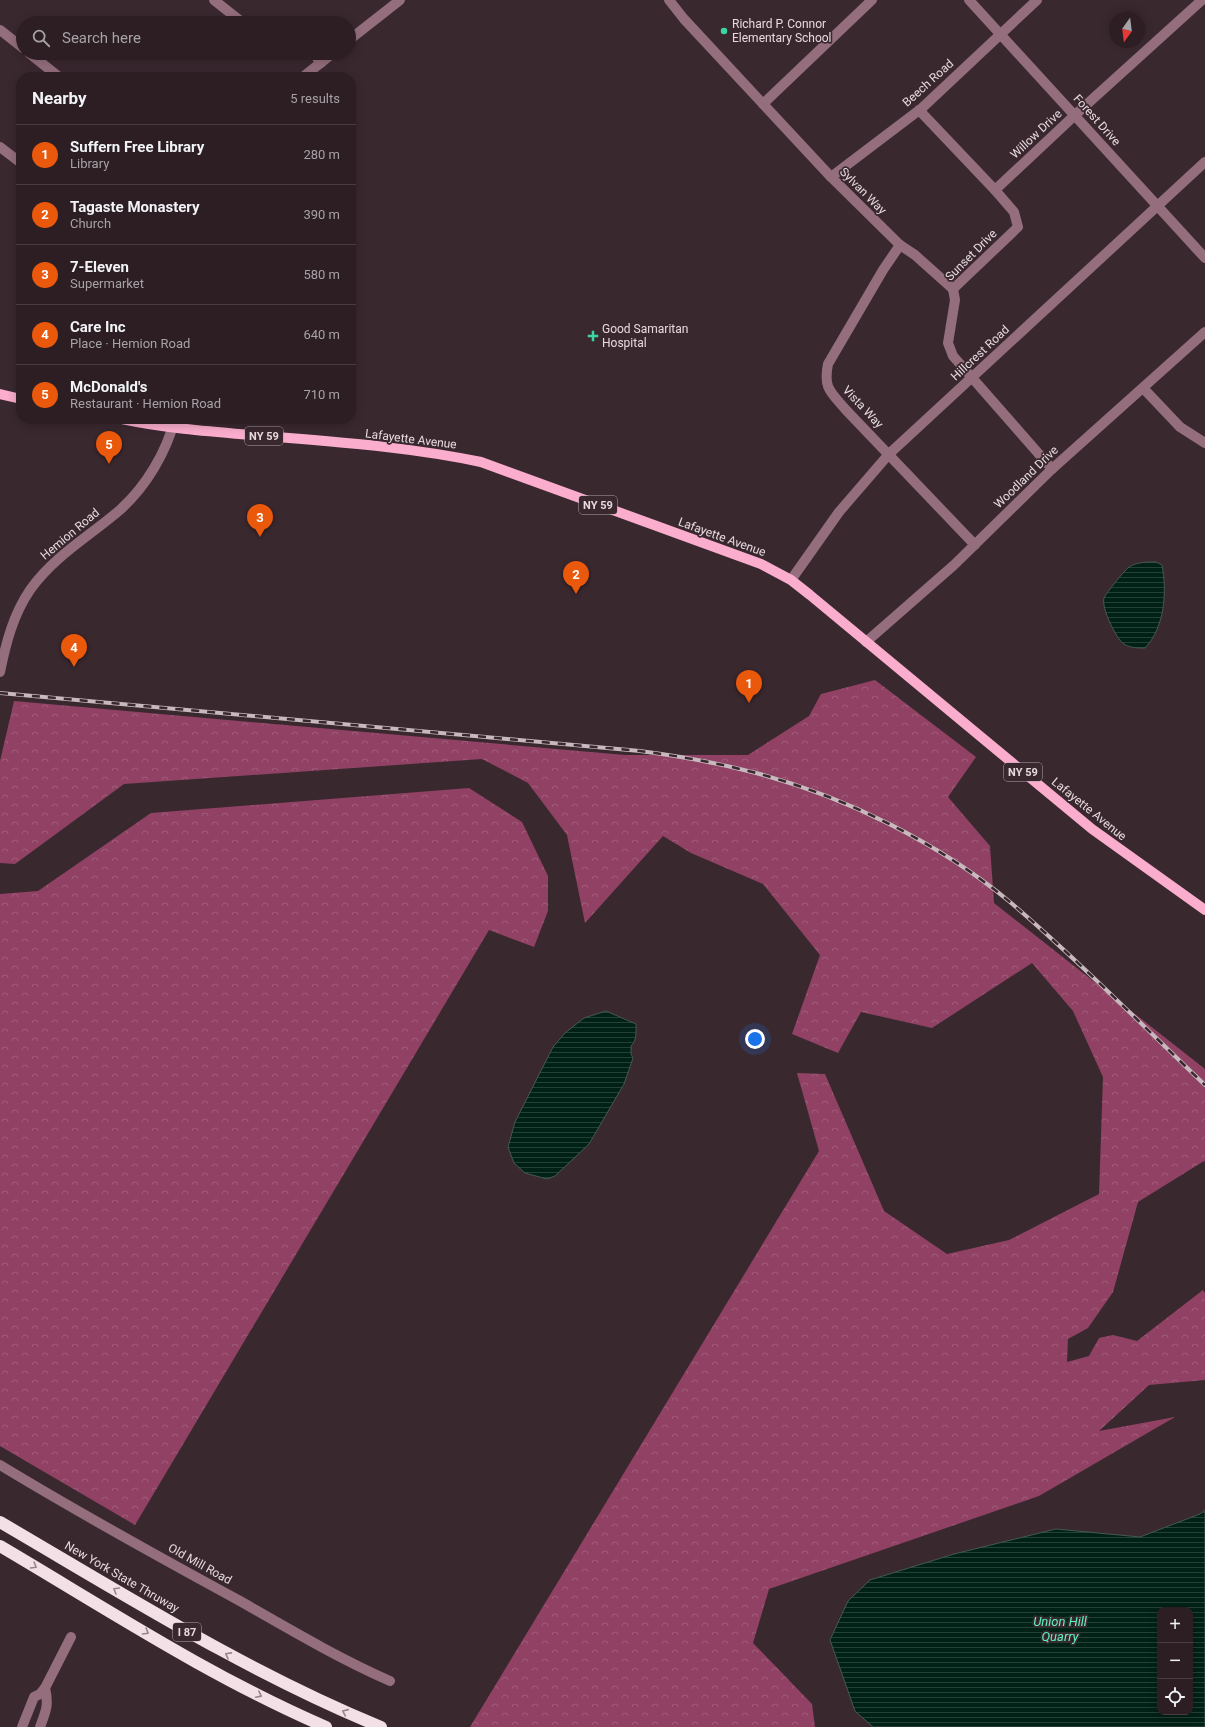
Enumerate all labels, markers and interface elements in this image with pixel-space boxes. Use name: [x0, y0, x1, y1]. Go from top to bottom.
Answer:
north arrow: [1109, 12, 1145, 48]
search box: [16, 16, 356, 60]
place label: Richard P. Connor Elementary School: [732, 17, 832, 45]
marker: Richard P. Connor Elementary School: [719, 26, 729, 36]
icon: search: [30, 27, 52, 49]
text: Search here: [62, 29, 141, 47]
street label: Beech Road: [900, 57, 956, 109]
text: Nearby: [32, 88, 87, 108]
text: 5 results: [290, 91, 340, 106]
street label: Forest Drive: [1070, 92, 1124, 148]
street label: Willow Drive: [1007, 107, 1065, 161]
text: Suffern Free Library: [70, 138, 204, 156]
text: 1: [41, 147, 49, 162]
text: 280 m: [303, 147, 340, 162]
text: Library: [70, 156, 109, 171]
street label: Sylvan Way: [837, 165, 889, 217]
text: Tagaste Monastery: [70, 198, 200, 216]
text: 2: [41, 207, 49, 222]
text: 390 m: [303, 207, 340, 222]
text: Church: [70, 216, 111, 231]
street label: Sunset Drive: [942, 226, 1000, 284]
text: 7-Eleven: [70, 258, 129, 276]
text: 3: [41, 267, 49, 282]
text: 580 m: [303, 267, 340, 282]
text: Supermarket: [70, 276, 144, 291]
text: Care Inc: [70, 318, 126, 336]
place label: Good Samaritan Hospital: [602, 322, 688, 350]
street label: Hillcrest Road: [948, 322, 1012, 384]
text: 4: [41, 327, 49, 342]
text: 640 m: [303, 327, 340, 342]
marker: Good Samaritan Hospital: [587, 330, 599, 342]
text: Place · Hemion Road: [70, 336, 190, 351]
text: McDonald's: [70, 378, 148, 396]
street label: Vista Way: [840, 383, 886, 431]
text: 5: [41, 387, 49, 402]
text: 710 m: [303, 387, 340, 402]
text: Restaurant · Hemion Road: [70, 396, 221, 411]
street label: Lafayette Avenue: [364, 426, 458, 452]
road number: NY 59: [245, 427, 283, 445]
pin: 5: [96, 431, 122, 464]
street label: Woodland Drive: [991, 443, 1061, 511]
road number: NY 59: [579, 496, 617, 514]
pin: 3: [247, 504, 273, 537]
street label: Hemion Road: [38, 505, 102, 563]
street label: Lafayette Avenue: [676, 515, 768, 559]
pin: 2: [563, 561, 589, 594]
pin: 4: [61, 634, 87, 667]
pin: 1: [736, 670, 762, 703]
road number: NY 59: [1004, 763, 1042, 781]
street label: Lafayette Avenue: [1049, 775, 1129, 843]
your location: [745, 1029, 765, 1049]
street label: New York State Thruway: [62, 1538, 182, 1616]
street label: Old Mill Road: [166, 1541, 234, 1587]
one-way arrow: [30, 1562, 37, 1569]
one-way arrow: [113, 1587, 120, 1595]
map controls: [1157, 1607, 1193, 1715]
button: +: [1157, 1607, 1193, 1643]
water label: Union Hill Quarry: [1033, 1614, 1088, 1644]
road number: I 87: [173, 1623, 201, 1641]
one-way arrow: [142, 1628, 149, 1635]
button: −: [1157, 1643, 1193, 1679]
one-way arrow: [225, 1652, 233, 1660]
button: locate: [1157, 1679, 1193, 1715]
one-way arrow: [255, 1690, 262, 1698]
one-way arrow: [342, 1708, 349, 1716]

